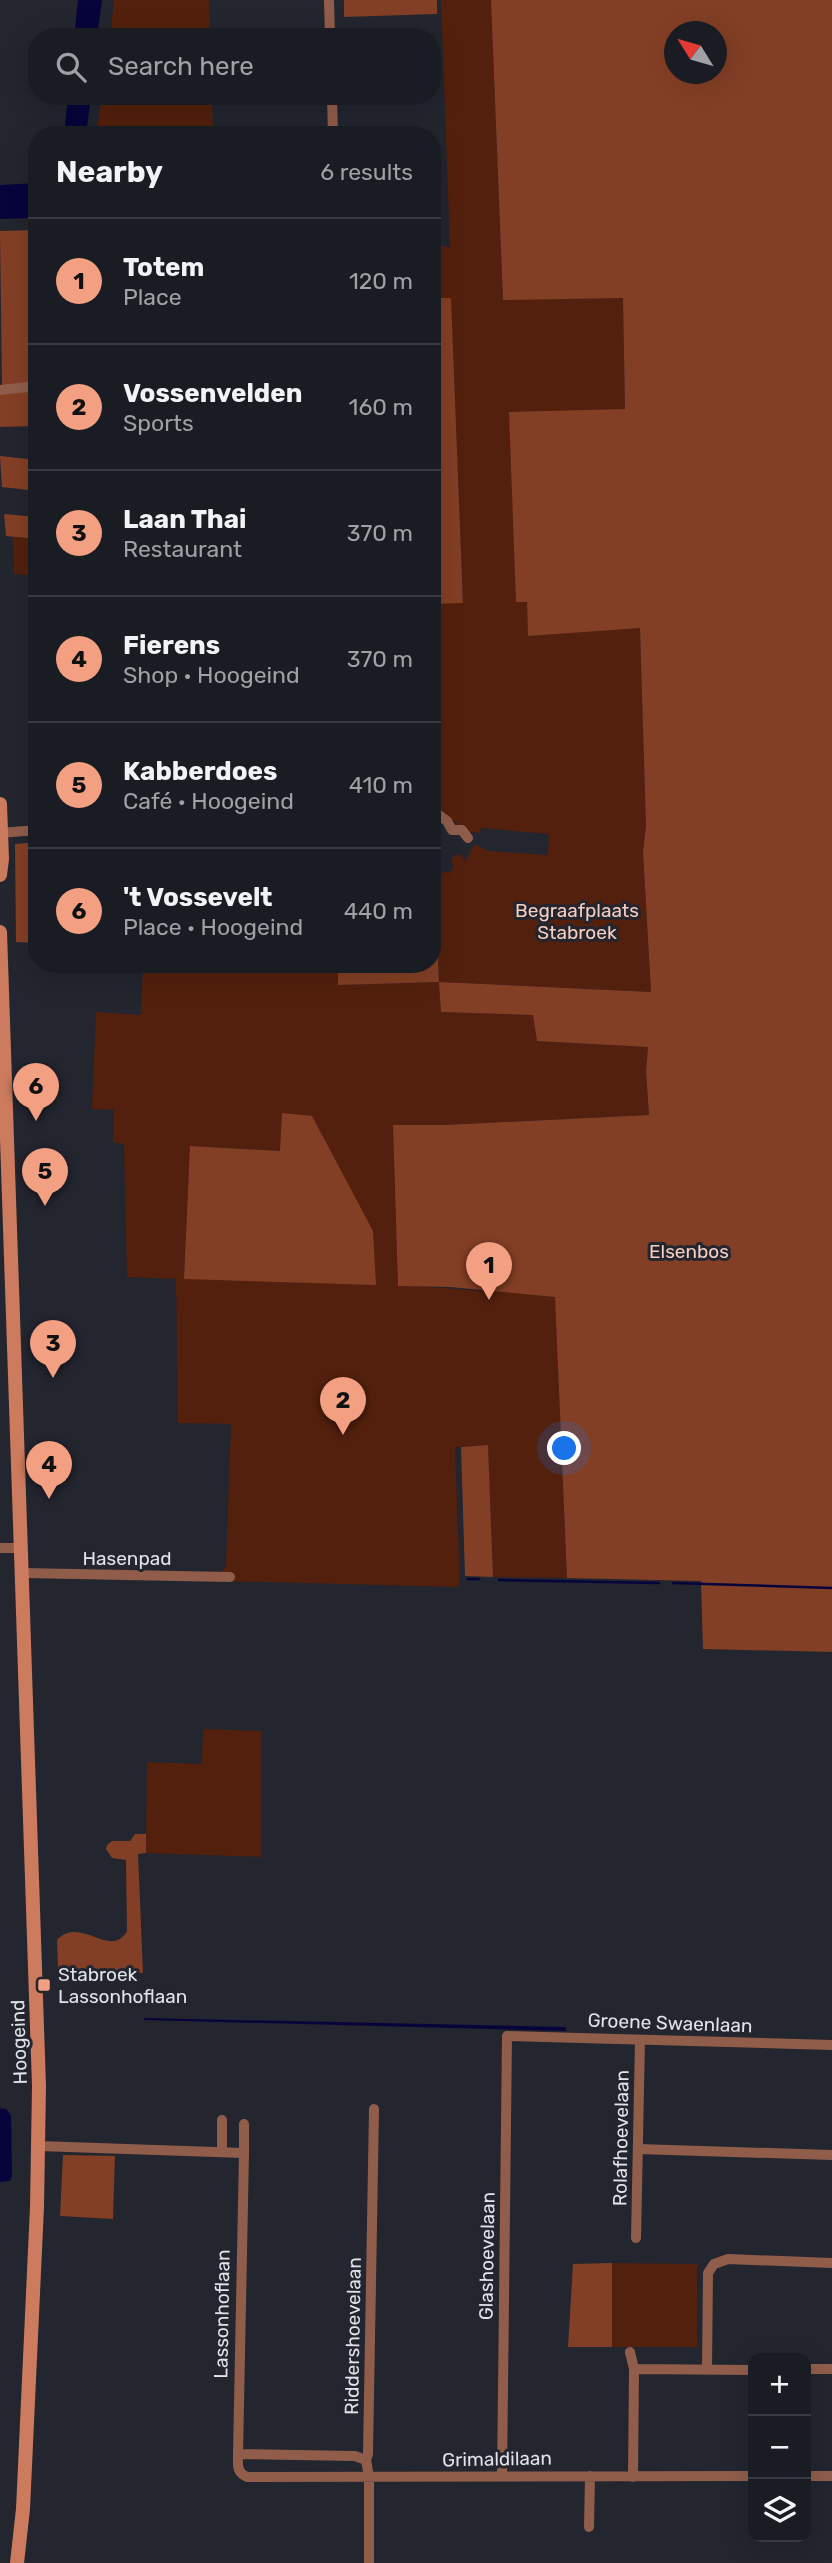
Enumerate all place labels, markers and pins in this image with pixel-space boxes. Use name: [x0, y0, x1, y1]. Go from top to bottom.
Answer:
pin: 6: [13, 1063, 59, 1121]
pin: 5: [22, 1148, 68, 1206]
pin: 1: [466, 1242, 512, 1300]
pin: 3: [30, 1320, 76, 1378]
pin: 2: [320, 1377, 366, 1435]
pin: 4: [26, 1441, 72, 1499]
place label: Stabroek Lassonhoflaan: [58, 1963, 187, 2008]
marker: Stabroek Lassonhoflaan: [36, 1977, 52, 1993]

